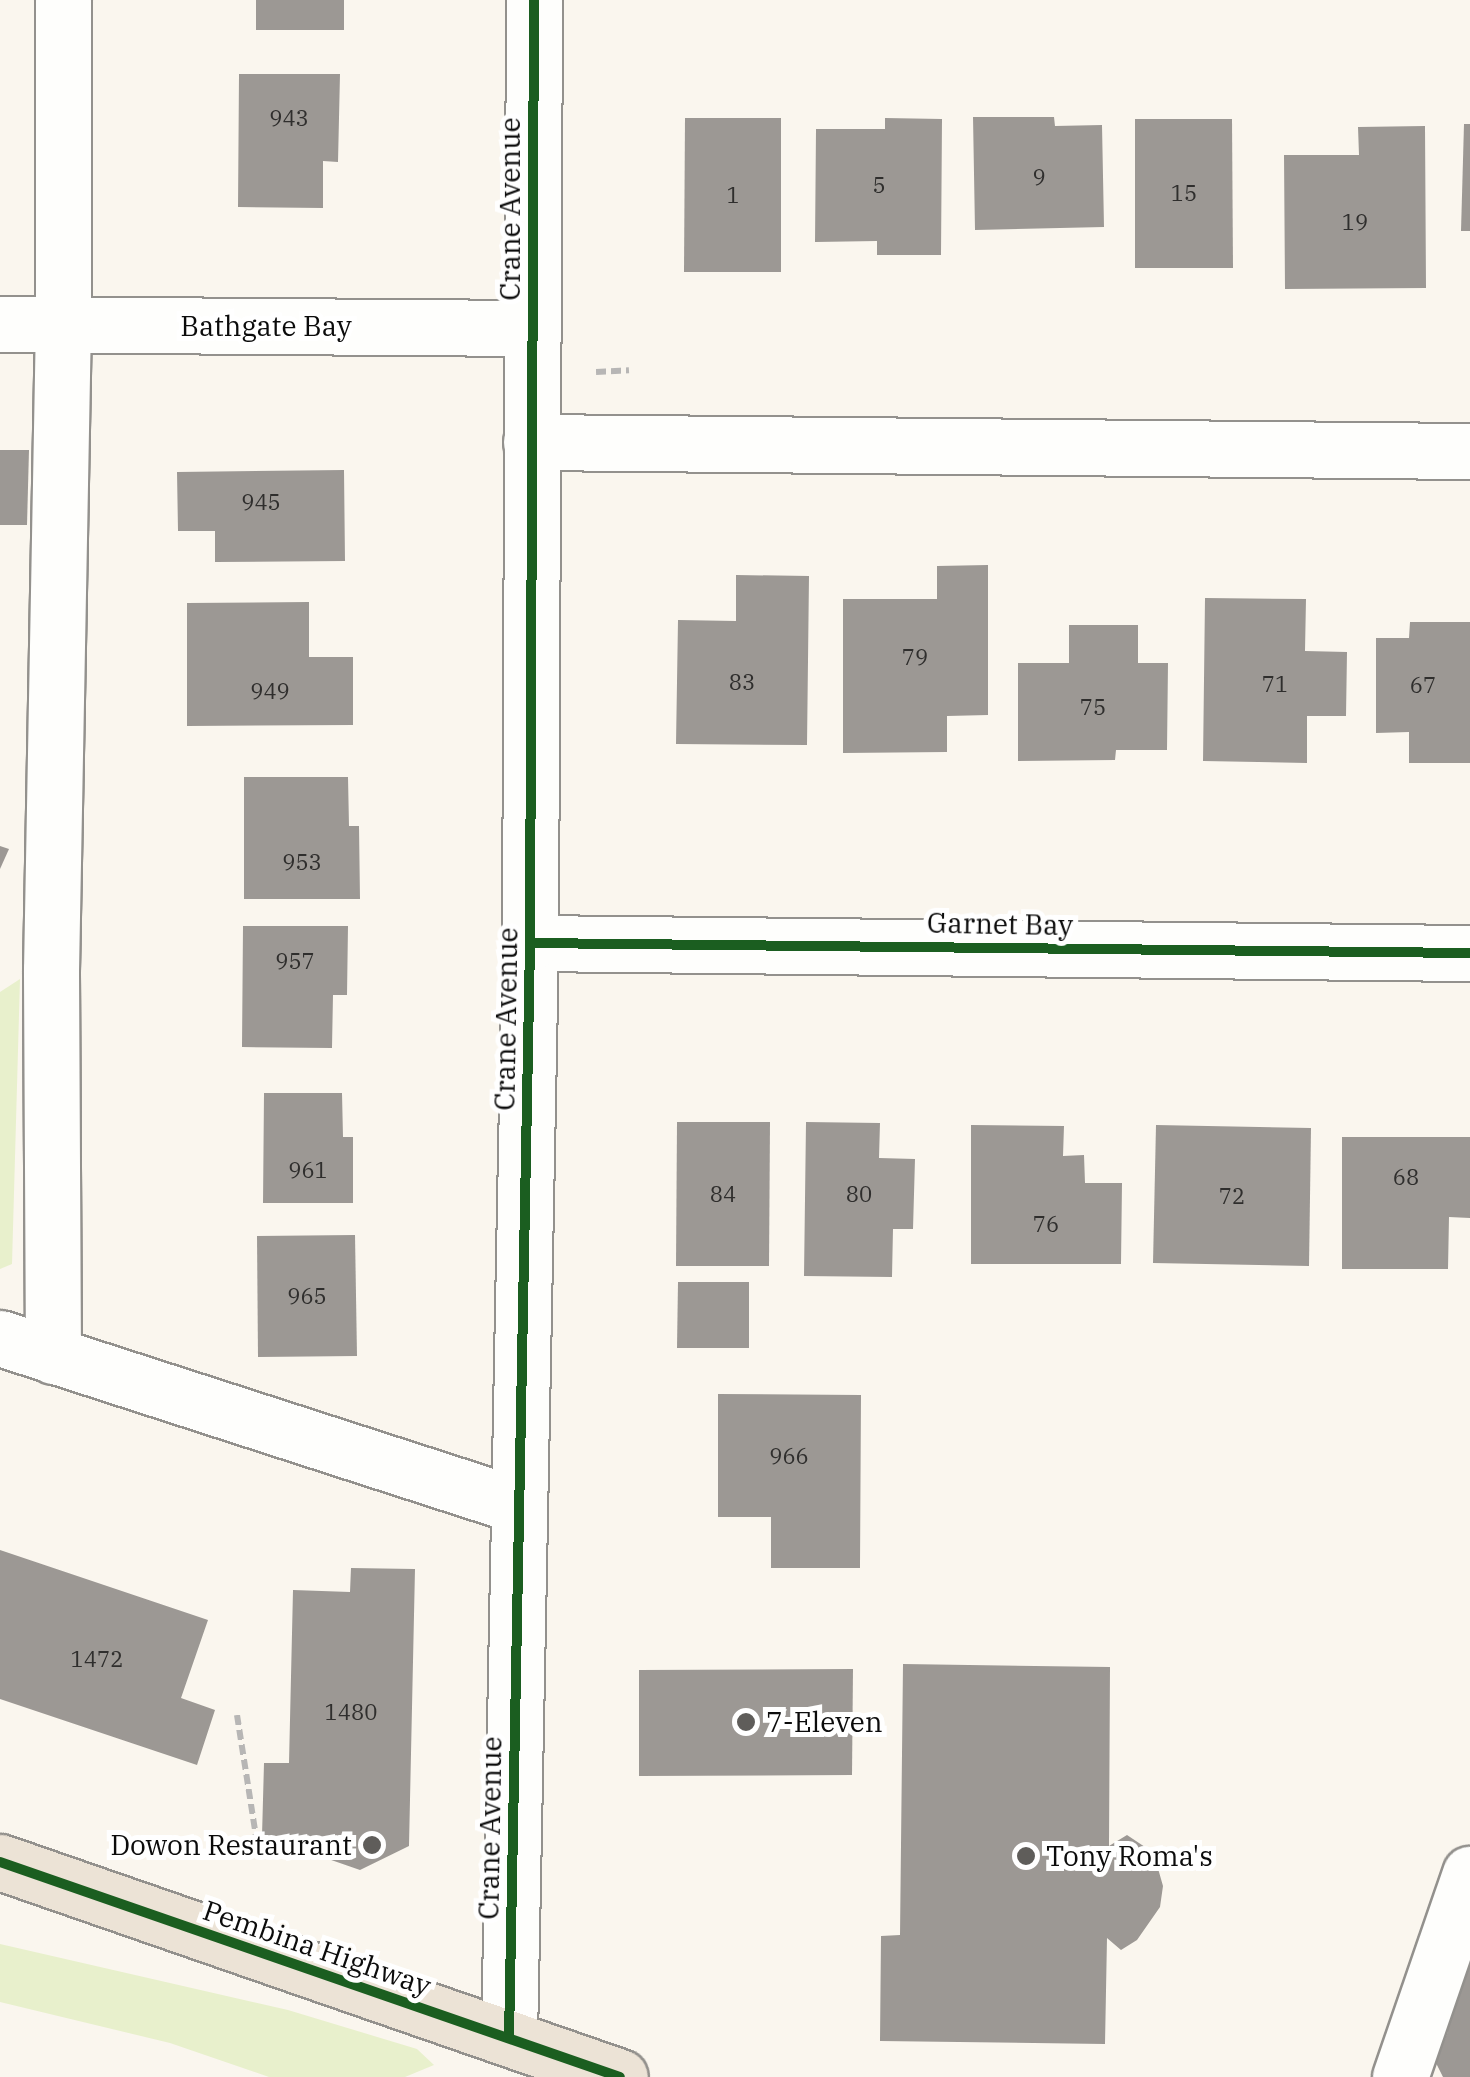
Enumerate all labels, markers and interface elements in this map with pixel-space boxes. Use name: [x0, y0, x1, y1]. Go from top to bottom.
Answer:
house number: 943: [269, 105, 309, 131]
street label: Crane Avenue: [493, 117, 527, 301]
house number: 9: [1032, 164, 1046, 190]
house number: 5: [872, 172, 886, 198]
house number: 15: [1171, 180, 1197, 206]
house number: 1: [726, 182, 740, 208]
house number: 19: [1342, 209, 1368, 235]
street label: Bathgate Bay: [180, 309, 352, 343]
house number: 945: [241, 489, 281, 515]
house number: 79: [902, 644, 928, 670]
house number: 83: [729, 669, 755, 695]
house number: 71: [1262, 671, 1288, 697]
house number: 67: [1410, 672, 1436, 698]
house number: 949: [250, 678, 290, 704]
house number: 75: [1080, 694, 1106, 720]
house number: 953: [282, 849, 322, 875]
street label: Garnet Bay: [927, 906, 1073, 942]
street label: Crane Avenue: [488, 927, 524, 1111]
house number: 957: [275, 948, 315, 974]
house number: 961: [288, 1157, 328, 1183]
house number: 68: [1393, 1164, 1419, 1190]
house number: 84: [710, 1181, 736, 1207]
house number: 80: [846, 1181, 872, 1207]
house number: 72: [1219, 1183, 1245, 1209]
house number: 76: [1033, 1211, 1059, 1237]
house number: 965: [287, 1283, 327, 1309]
house number: 966: [769, 1443, 809, 1469]
house number: 1472: [71, 1646, 123, 1672]
house number: 1480: [325, 1699, 377, 1725]
place label: 7-Eleven: [766, 1705, 883, 1739]
marker: 7-Eleven: [735, 1711, 757, 1733]
street label: Crane Avenue: [472, 1736, 508, 1920]
place label: Dowon Restaurant: [110, 1828, 352, 1862]
marker: Dowon Restaurant: [361, 1834, 383, 1856]
place label: Tony Roma's: [1046, 1839, 1213, 1873]
marker: Tony Roma's: [1015, 1845, 1037, 1867]
street label: Pembina Highway: [199, 1893, 435, 2003]

